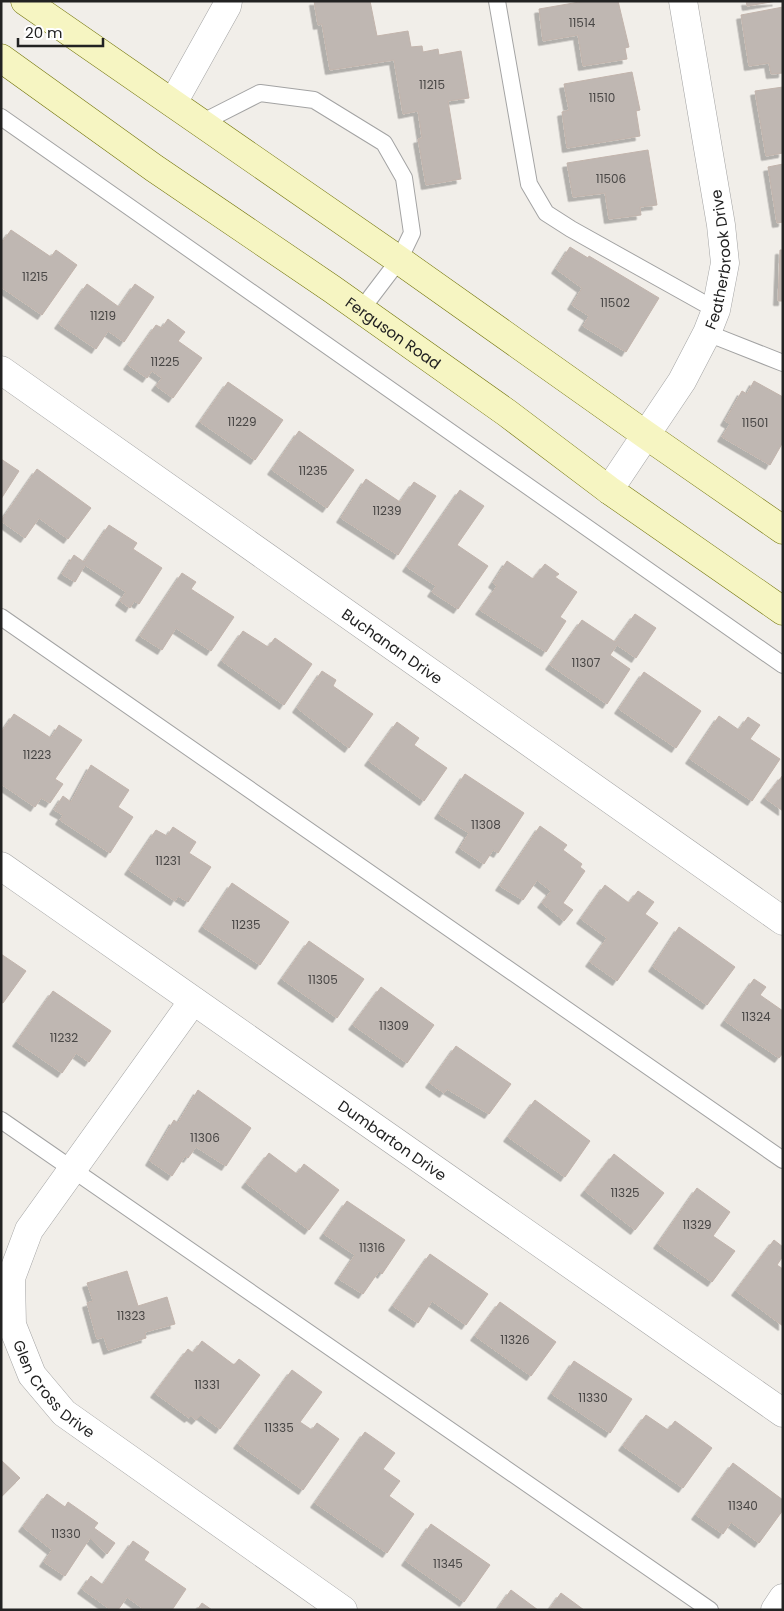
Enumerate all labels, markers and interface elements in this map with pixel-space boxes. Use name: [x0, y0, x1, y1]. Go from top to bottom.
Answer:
house number: 11514: [569, 14, 596, 31]
scale bar: [18, 15, 102, 47]
text: 20 m: [25, 22, 63, 43]
house number: 11215: [419, 76, 445, 93]
house number: 11510: [589, 89, 615, 106]
house number: 11506: [596, 170, 626, 187]
street label: Featherbrook Drive: [699, 188, 735, 332]
house number: 11215: [22, 268, 48, 285]
street label: Ferguson Road: [342, 292, 445, 374]
house number: 11502: [600, 294, 630, 311]
house number: 11219: [90, 307, 116, 324]
house number: 11225: [150, 353, 180, 370]
house number: 11229: [227, 413, 257, 430]
house number: 11501: [742, 414, 768, 431]
house number: 11235: [298, 462, 328, 479]
house number: 11239: [372, 502, 402, 519]
street label: Buchanan Drive: [338, 603, 447, 689]
house number: 11307: [572, 654, 601, 671]
house number: 11223: [23, 746, 51, 763]
house number: 11308: [471, 816, 501, 833]
house number: 11231: [155, 852, 181, 869]
house number: 11235: [231, 916, 261, 933]
house number: 11305: [308, 971, 338, 988]
house number: 11324: [741, 1008, 771, 1025]
house number: 11309: [379, 1017, 409, 1034]
house number: 11232: [50, 1029, 78, 1046]
street label: Dumbarton Drive: [334, 1095, 451, 1185]
house number: 11306: [190, 1129, 220, 1146]
house number: 11325: [610, 1184, 640, 1201]
house number: 11329: [682, 1216, 712, 1233]
house number: 11316: [359, 1239, 385, 1256]
house number: 11323: [117, 1307, 145, 1324]
house number: 11326: [500, 1331, 530, 1348]
street label: Glen Cross Drive: [8, 1337, 99, 1442]
house number: 11331: [194, 1376, 220, 1393]
house number: 11330: [578, 1389, 608, 1406]
house number: 11335: [264, 1419, 294, 1436]
house number: 11340: [728, 1497, 758, 1514]
house number: 11330: [51, 1525, 81, 1542]
house number: 11345: [433, 1555, 463, 1572]

